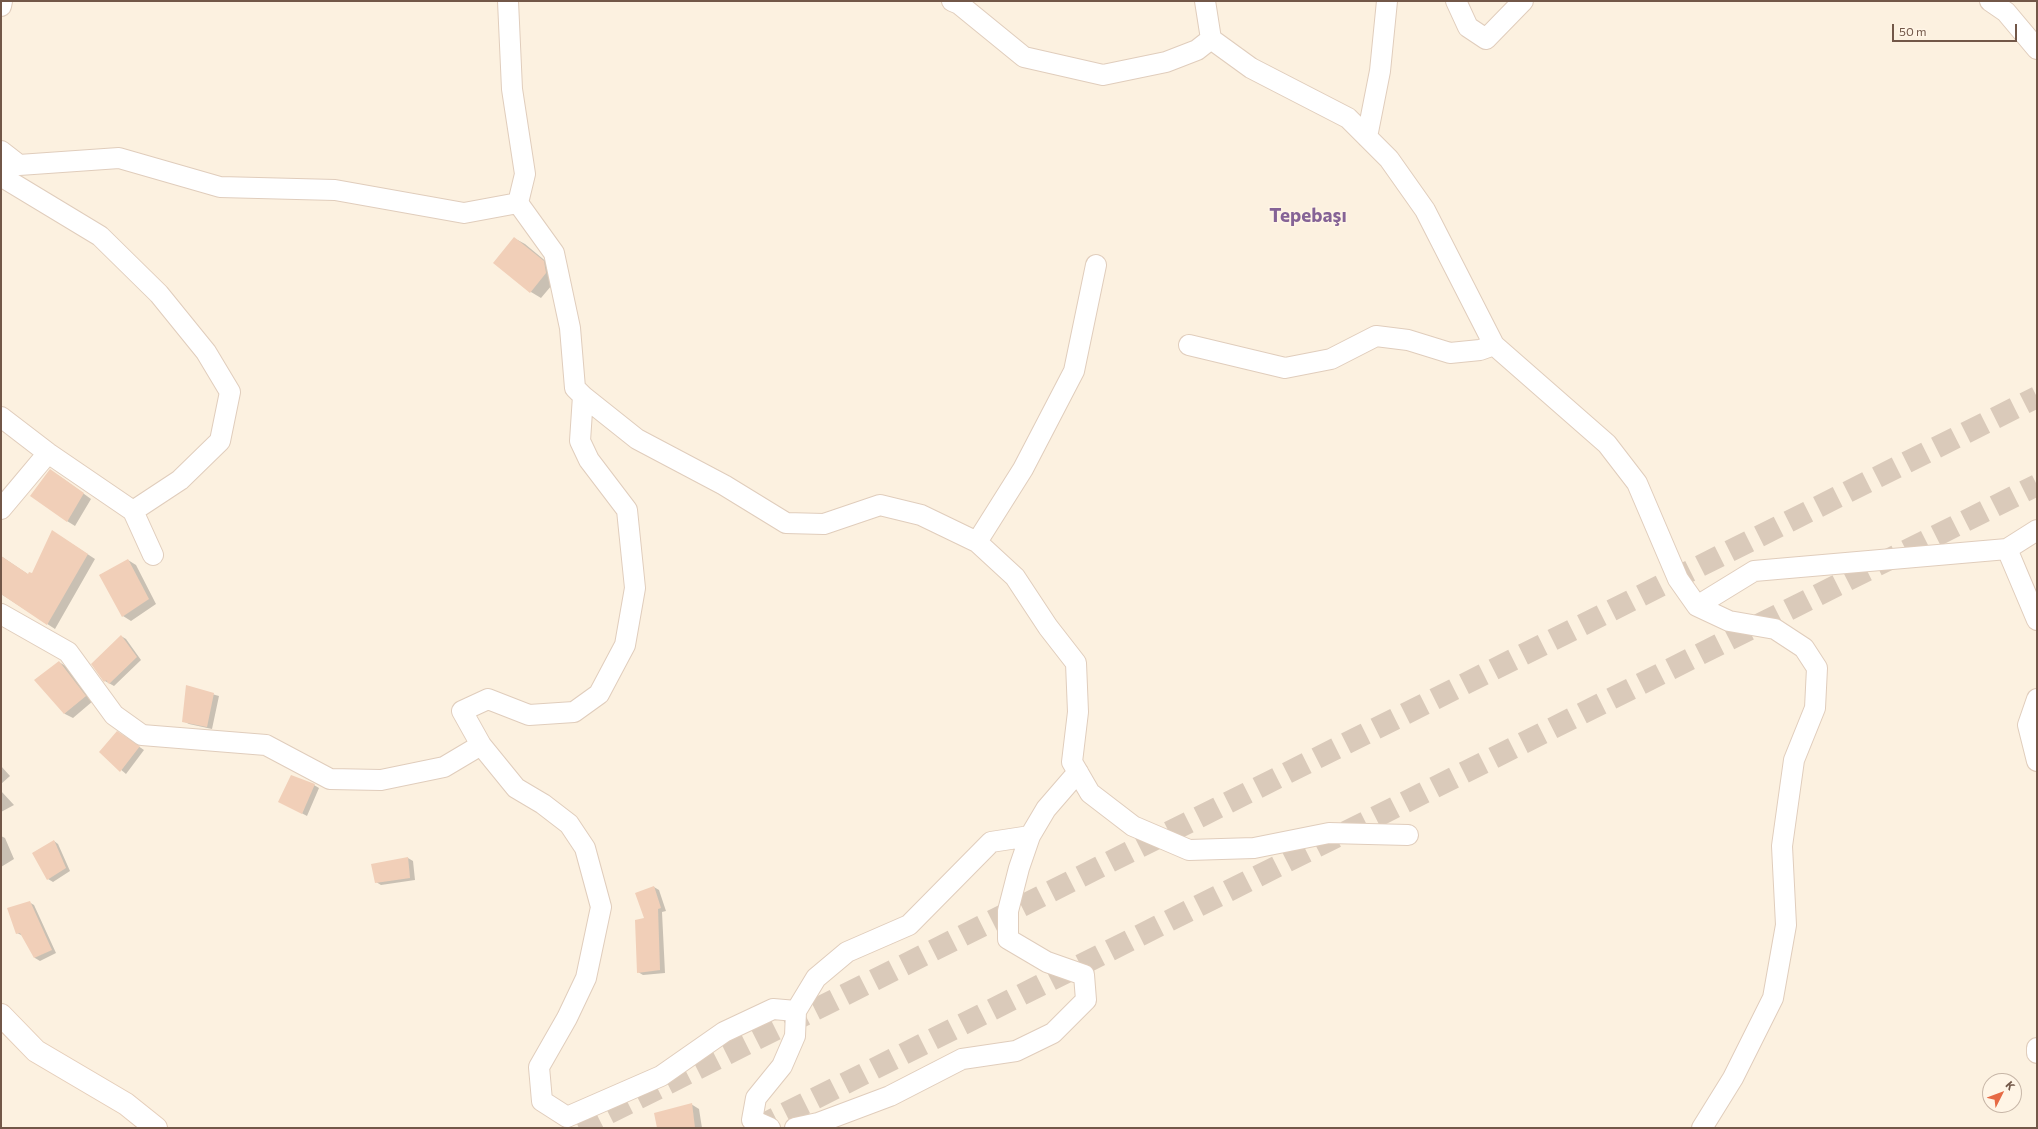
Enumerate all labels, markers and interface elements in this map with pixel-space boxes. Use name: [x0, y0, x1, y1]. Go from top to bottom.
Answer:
scale bar: [1894, 16, 2019, 42]
text: 50 m: [1899, 24, 1927, 38]
district label: Tepebaşı: [1269, 205, 1347, 227]
north arrow: [1982, 1073, 2022, 1113]
text: K: [2003, 1078, 2018, 1093]

